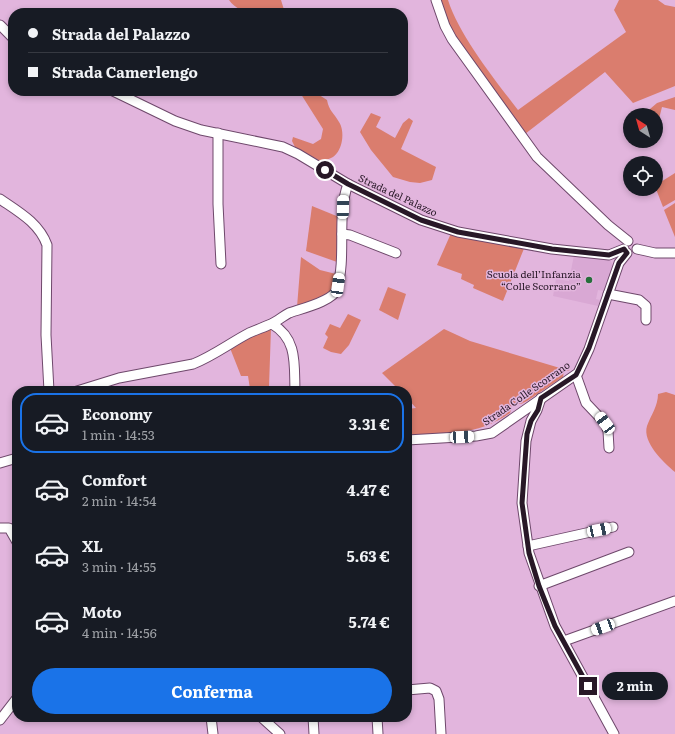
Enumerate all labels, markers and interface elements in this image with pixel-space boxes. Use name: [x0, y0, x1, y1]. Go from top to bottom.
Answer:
text: Strada del Palazzo: [52, 22, 190, 45]
text: Strada Camerlengo: [52, 60, 198, 83]
north arrow: [623, 108, 663, 148]
map controls: [623, 108, 663, 196]
button: locate: [623, 156, 663, 196]
route start: [316, 161, 334, 179]
street label: Strada del Palazzo: [356, 170, 440, 219]
car: [337, 195, 349, 219]
place label: Scuola dell’Infanzia “Colle Scorrano”: [487, 266, 582, 293]
car: [330, 272, 346, 298]
marker: Scuola dell’Infanzia “Colle Scorrano”: [584, 275, 594, 285]
street label: Strada Colle Scorrano: [479, 357, 573, 428]
text: Economy: [82, 402, 152, 425]
icon: car: [34, 405, 70, 441]
car: [593, 410, 617, 436]
text: 3.31 €: [349, 412, 390, 435]
text: 1 min · 14:53: [82, 425, 155, 444]
car: [450, 430, 474, 444]
text: Comfort: [82, 468, 147, 491]
icon: car: [34, 471, 70, 507]
text: 4.47 €: [346, 478, 390, 501]
text: 2 min · 14:54: [82, 491, 156, 510]
car: [586, 522, 612, 538]
text: XL: [82, 534, 103, 557]
icon: car: [34, 537, 70, 573]
text: 5.63 €: [346, 544, 390, 567]
text: 3 min · 14:55: [82, 557, 156, 576]
text: Moto: [82, 600, 122, 623]
icon: car: [34, 603, 70, 639]
text: 5.74 €: [349, 610, 390, 633]
car: [590, 617, 616, 637]
text: 4 min · 14:56: [82, 623, 157, 642]
button: Conferma: [32, 668, 392, 714]
callout: 2 min: [602, 672, 668, 700]
text: 2 min: [617, 676, 653, 695]
route end: [579, 677, 597, 695]

